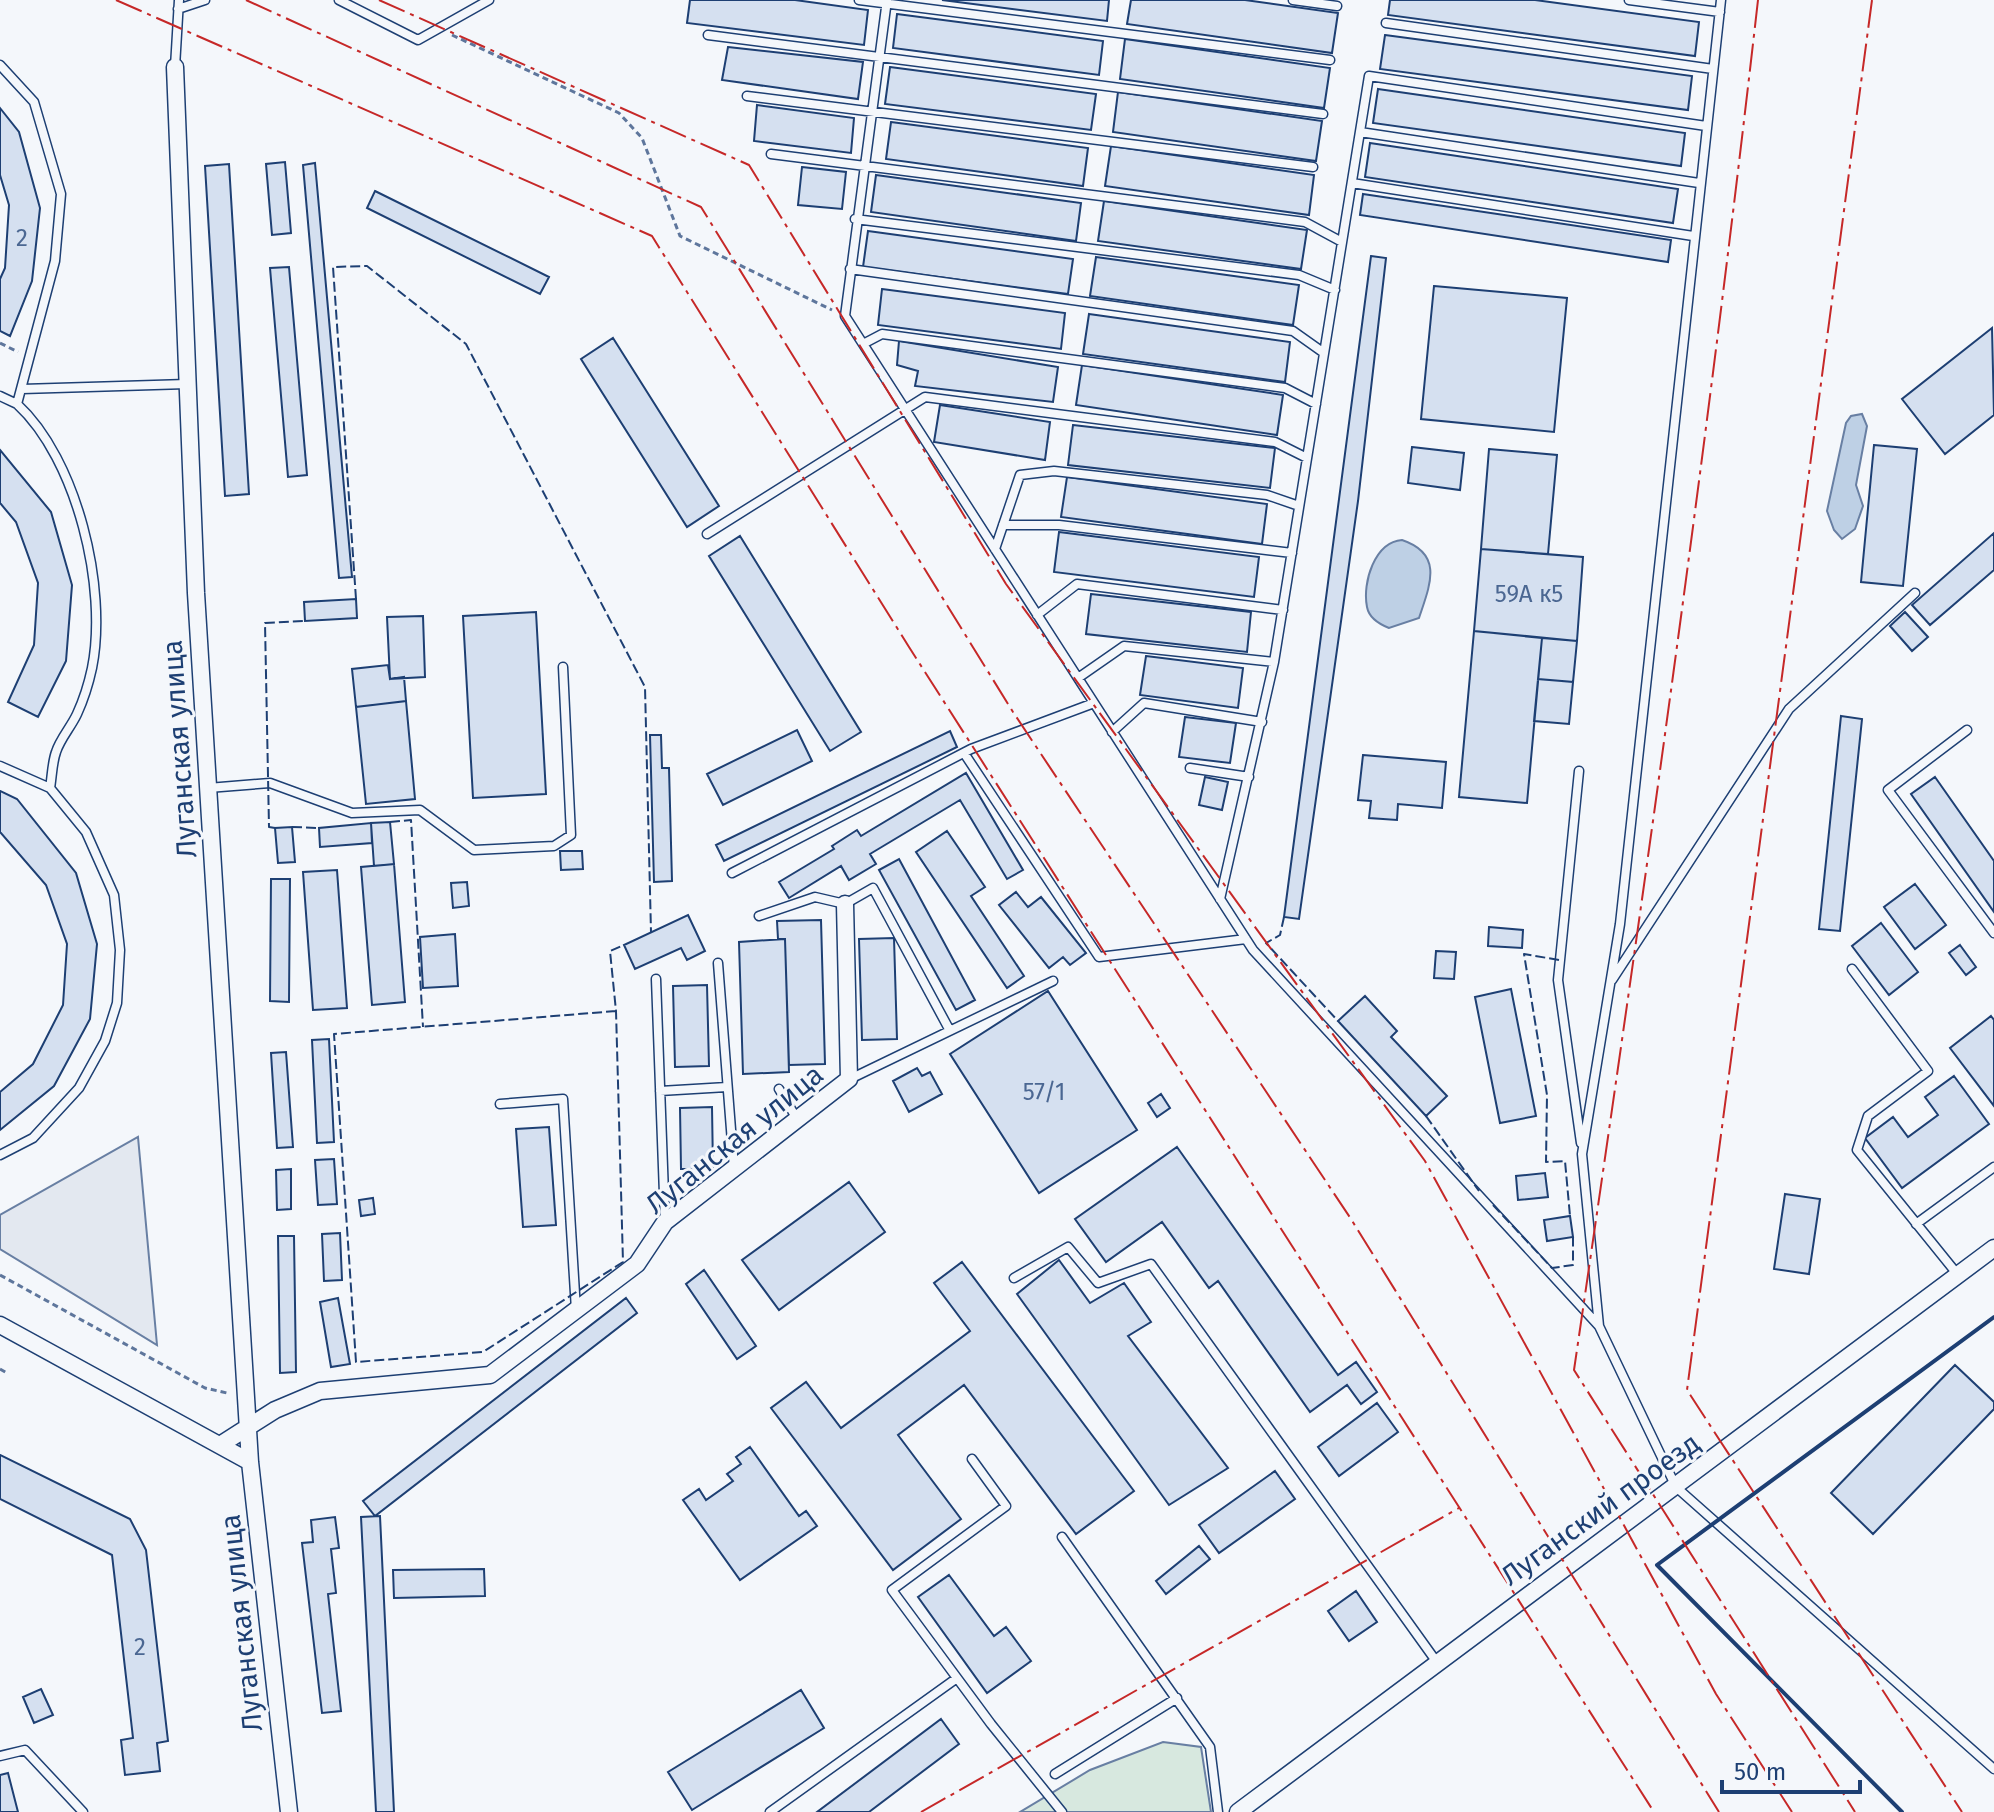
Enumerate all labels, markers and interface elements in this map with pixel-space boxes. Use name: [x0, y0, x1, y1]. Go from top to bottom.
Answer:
house number: 2: [16, 224, 28, 252]
house number: 59А к5: [1495, 580, 1563, 608]
street label: Луганская улица: [155, 639, 204, 859]
street label: Луганская улица: [639, 1058, 830, 1221]
house number: 57/1: [1023, 1078, 1065, 1106]
street label: Луганский проезд: [1495, 1426, 1706, 1592]
street label: Луганская улица: [214, 1513, 269, 1733]
house number: 2: [134, 1633, 146, 1661]
scale bar: [1722, 1744, 1860, 1794]
text: 50 m: [1734, 1758, 1786, 1786]

